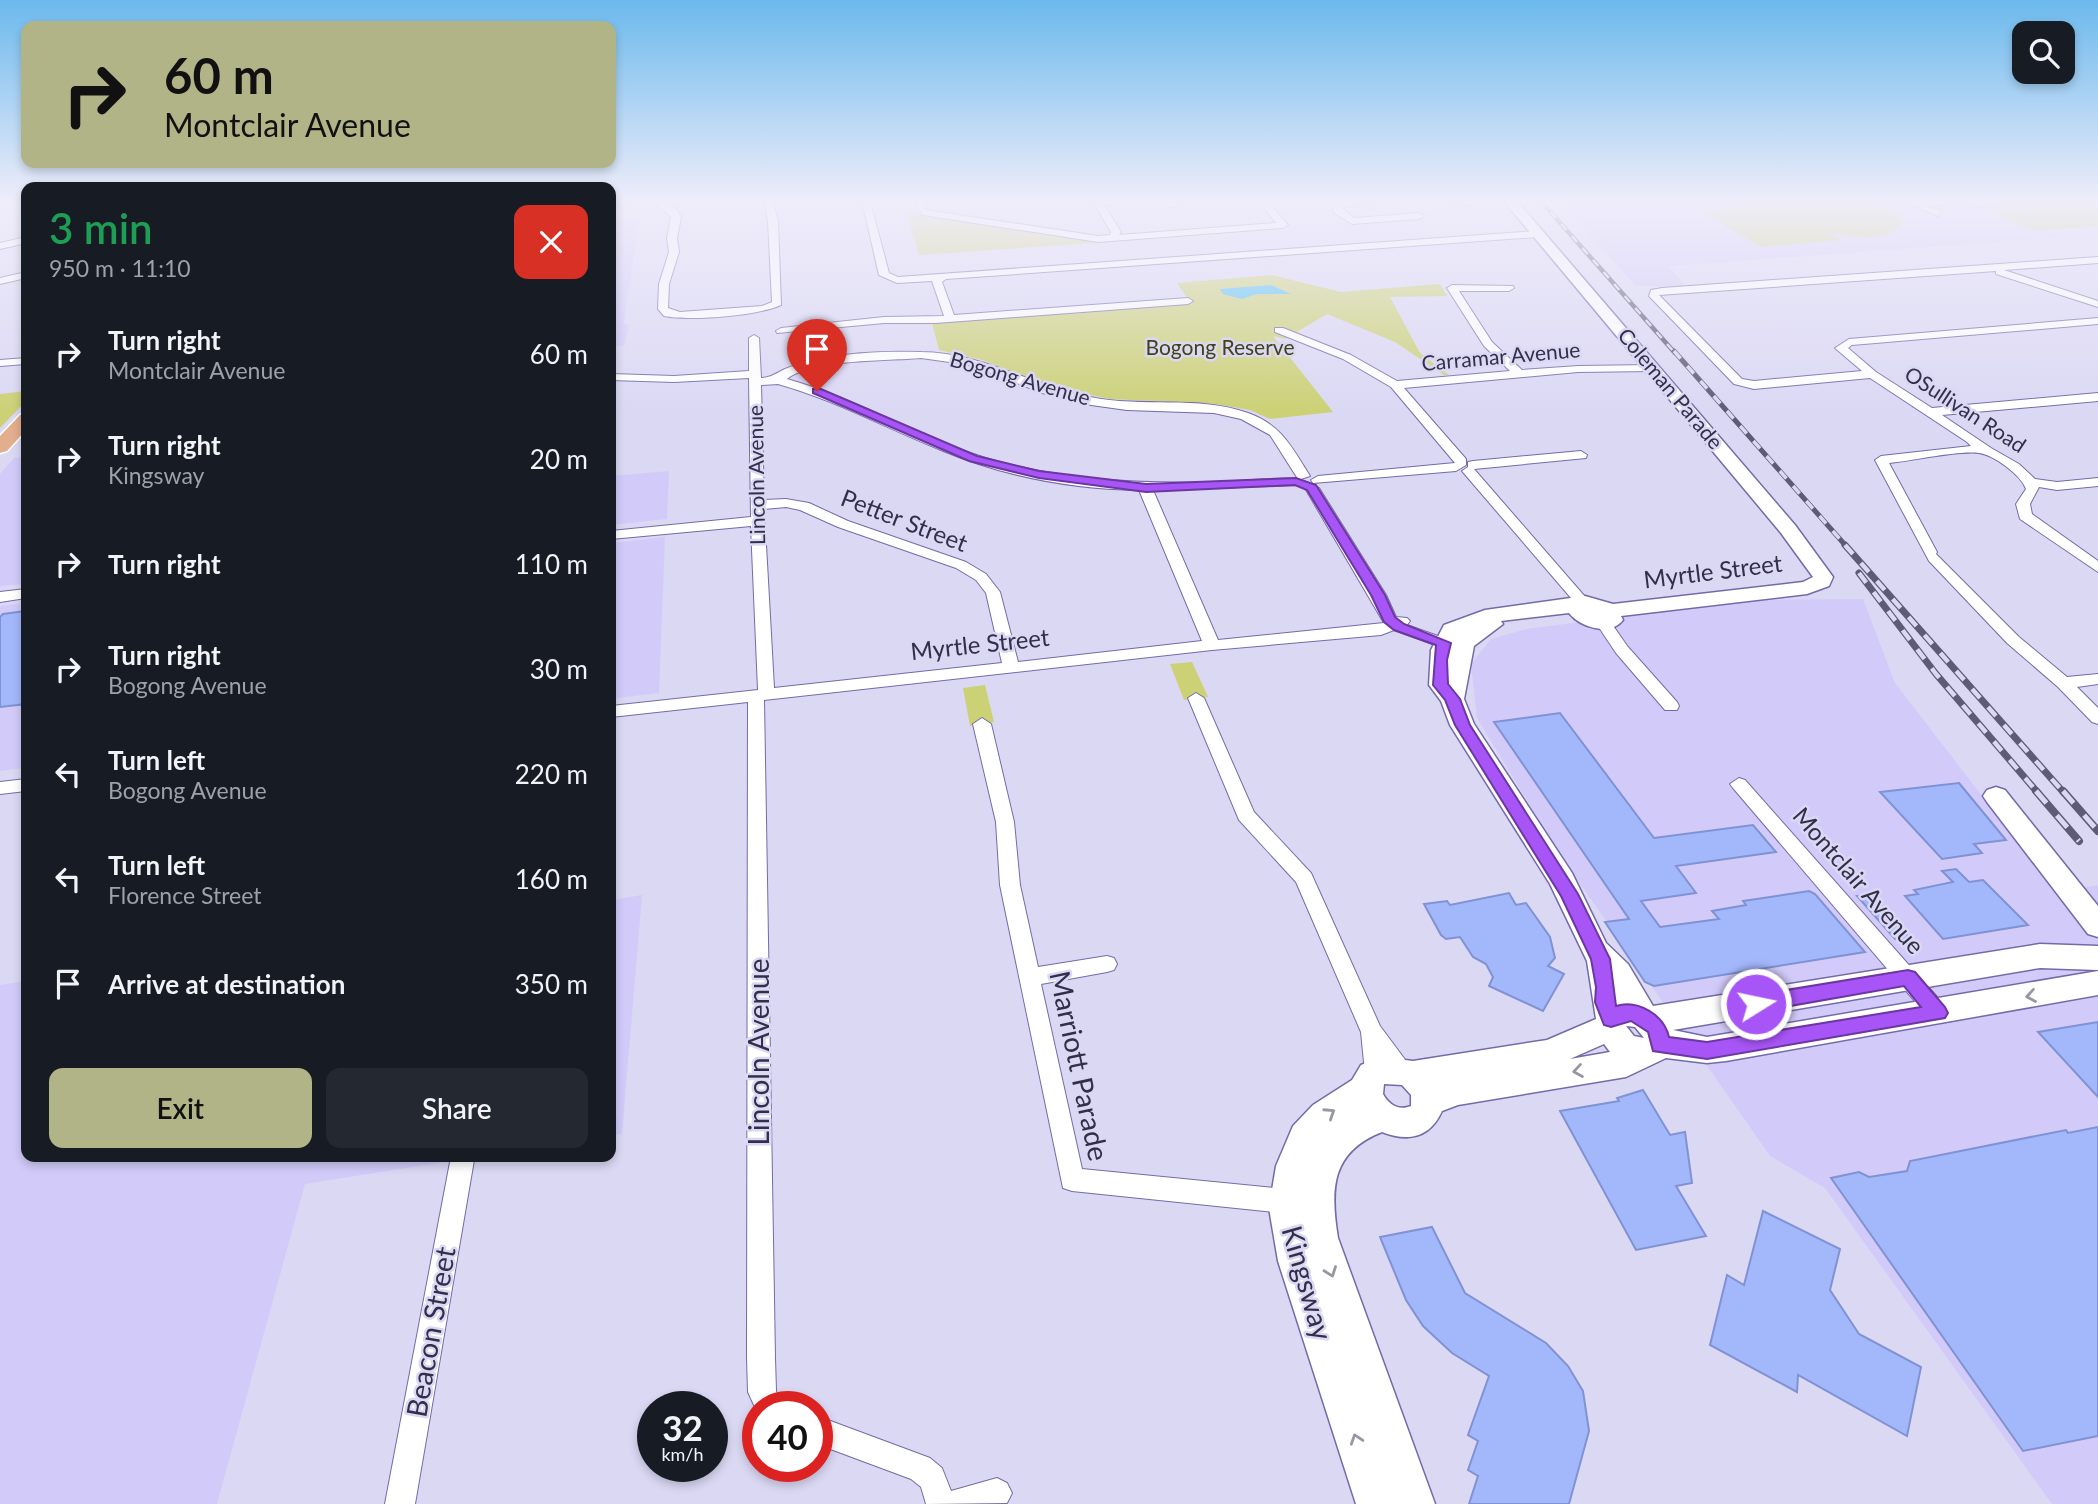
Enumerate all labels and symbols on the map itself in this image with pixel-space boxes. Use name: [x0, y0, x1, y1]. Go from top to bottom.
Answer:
pin: [787, 319, 847, 391]
street label: Coleman Parade: [1613, 323, 1729, 454]
park label: Bogong Reserve: [1146, 334, 1294, 359]
street label: Carramar Avenue: [1421, 336, 1581, 375]
street label: Bogong Avenue: [947, 346, 1093, 410]
street label: OSullivan Road: [1901, 360, 2031, 457]
street label: Lincoln Avenue: [742, 405, 769, 545]
street label: Petter Street: [837, 482, 972, 557]
street label: Myrtle Street: [1642, 548, 1784, 593]
street label: Myrtle Street: [909, 622, 1051, 665]
street label: Montclair Avenue: [1787, 801, 1931, 959]
street label: Lincoln Avenue: [741, 959, 775, 1145]
position arrow: [1719, 967, 1793, 1041]
street label: Marriott Parade: [1043, 968, 1117, 1164]
one-way arrow: [2025, 987, 2037, 1002]
one-way arrow: [1572, 1063, 1584, 1078]
one-way arrow: [1322, 1108, 1335, 1121]
street label: Kingsway: [1275, 1222, 1341, 1344]
street label: Beacon Street: [398, 1244, 462, 1420]
one-way arrow: [1323, 1266, 1337, 1278]
speed limit sign: 40: [742, 1391, 833, 1482]
one-way arrow: [1349, 1434, 1364, 1446]

